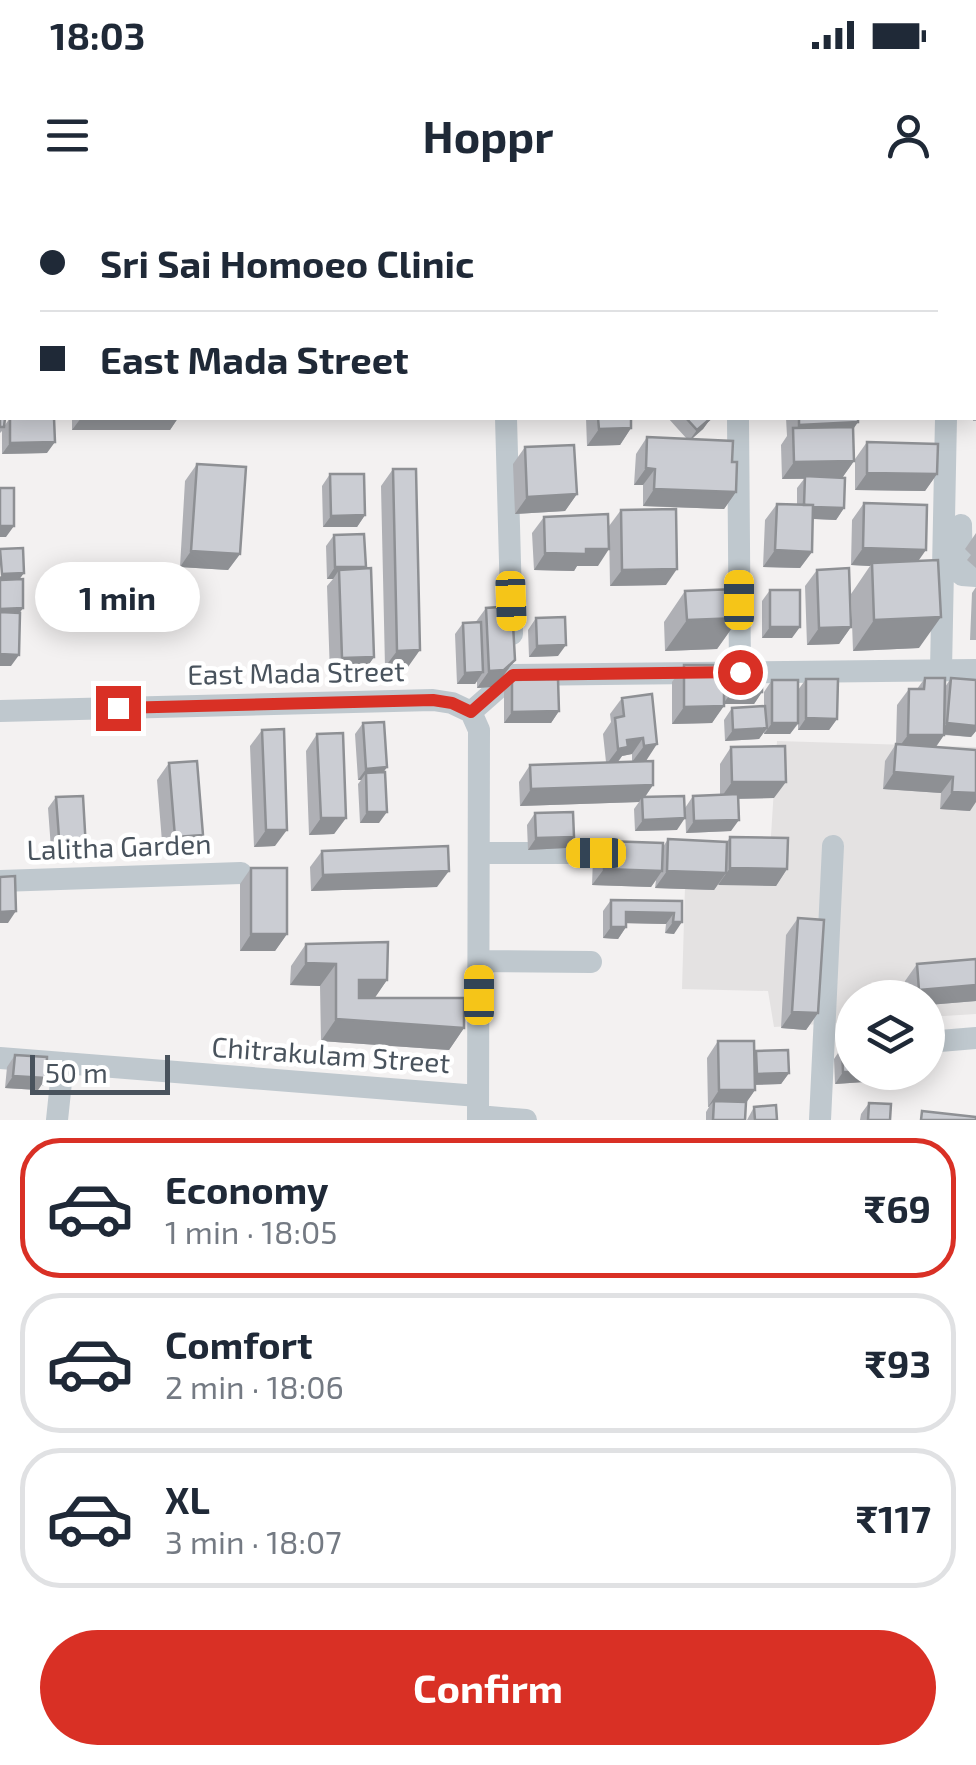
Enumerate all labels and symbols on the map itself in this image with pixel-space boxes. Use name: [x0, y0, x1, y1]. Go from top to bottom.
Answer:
callout: 1 min: [36, 563, 200, 633]
car: [495, 570, 527, 632]
car: [724, 570, 754, 630]
route start: [718, 650, 763, 695]
street label: East Mada Street: [187, 653, 405, 691]
route end: [96, 686, 141, 731]
street label: Lalitha Garden: [26, 826, 212, 866]
car: [566, 838, 626, 868]
car: [464, 965, 494, 1025]
street label: Chitrakulam Street: [211, 1029, 451, 1079]
scale bar: [30, 1050, 170, 1094]

